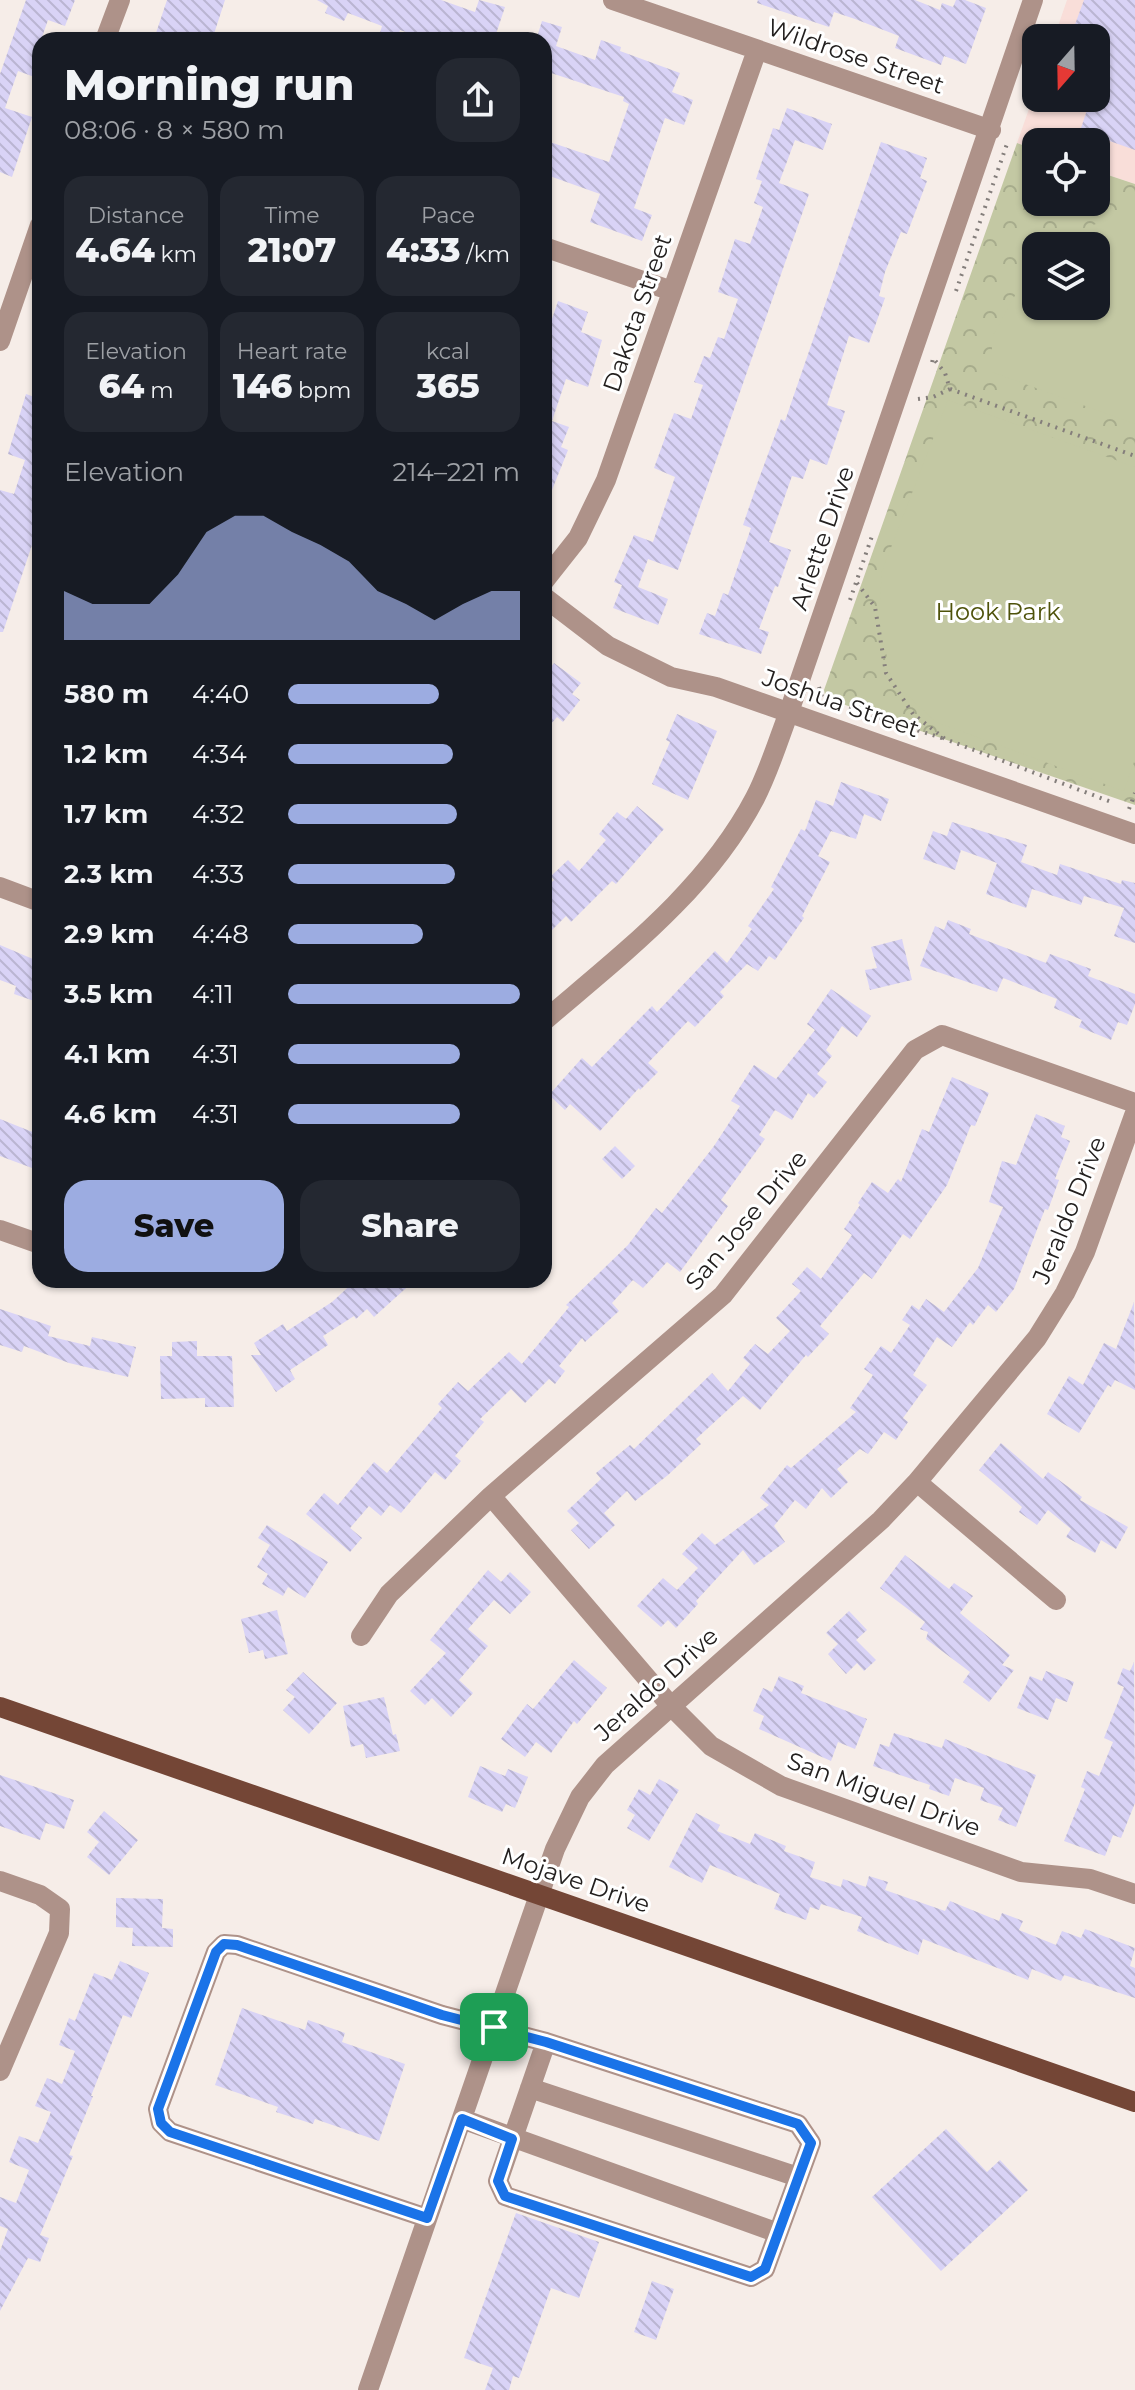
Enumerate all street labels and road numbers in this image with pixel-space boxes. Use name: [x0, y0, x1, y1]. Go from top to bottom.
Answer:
street label: Wildrose Street: [764, 12, 948, 100]
street label: Dakota Street: [596, 230, 678, 396]
street label: Arlette Drive: [784, 462, 860, 614]
street label: Joshua Street: [758, 662, 924, 744]
street label: Jeraldo Drive: [1026, 1132, 1112, 1289]
street label: San Jose Drive: [679, 1144, 813, 1296]
street label: Jeraldo Drive: [587, 1621, 724, 1748]
street label: San Miguel Drive: [783, 1746, 985, 1842]
street label: Mojave Drive: [498, 1841, 654, 1919]

